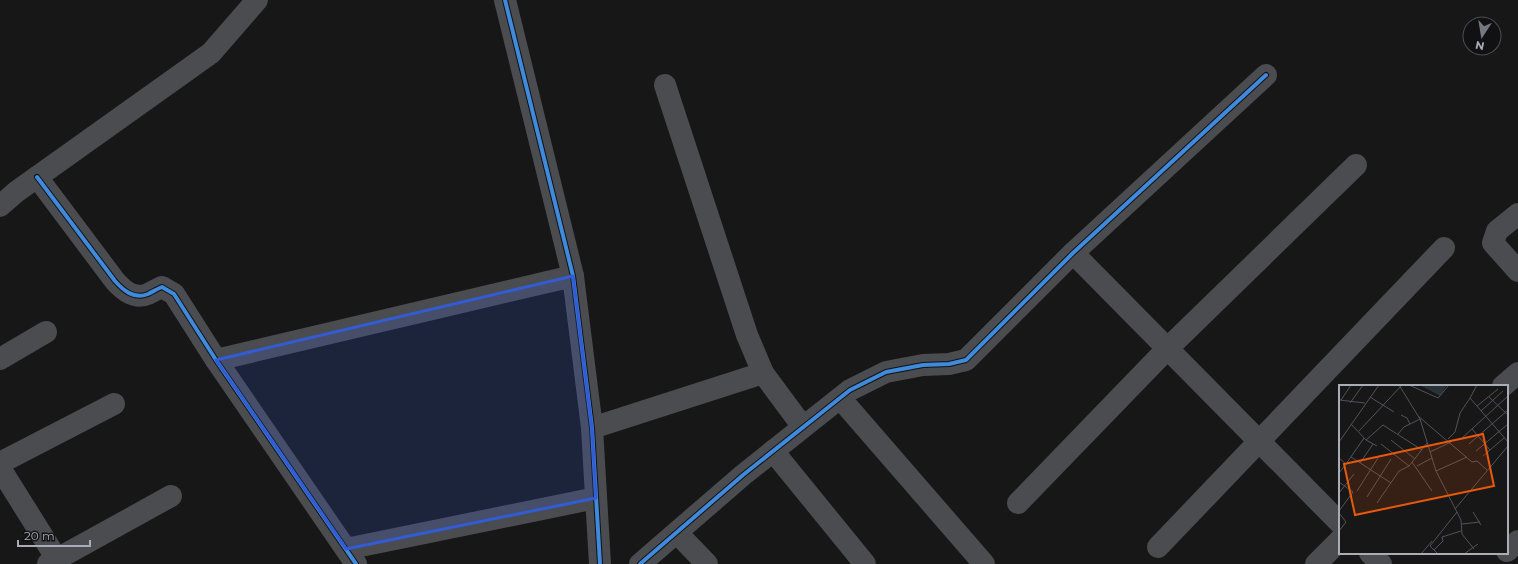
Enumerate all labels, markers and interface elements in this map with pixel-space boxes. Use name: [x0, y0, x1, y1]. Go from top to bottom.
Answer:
north arrow: [1462, 16, 1502, 56]
text: N: [1474, 38, 1486, 54]
inset map: [1339, 385, 1508, 554]
scale bar: [18, 522, 90, 548]
text: 20 m: [24, 528, 55, 543]

